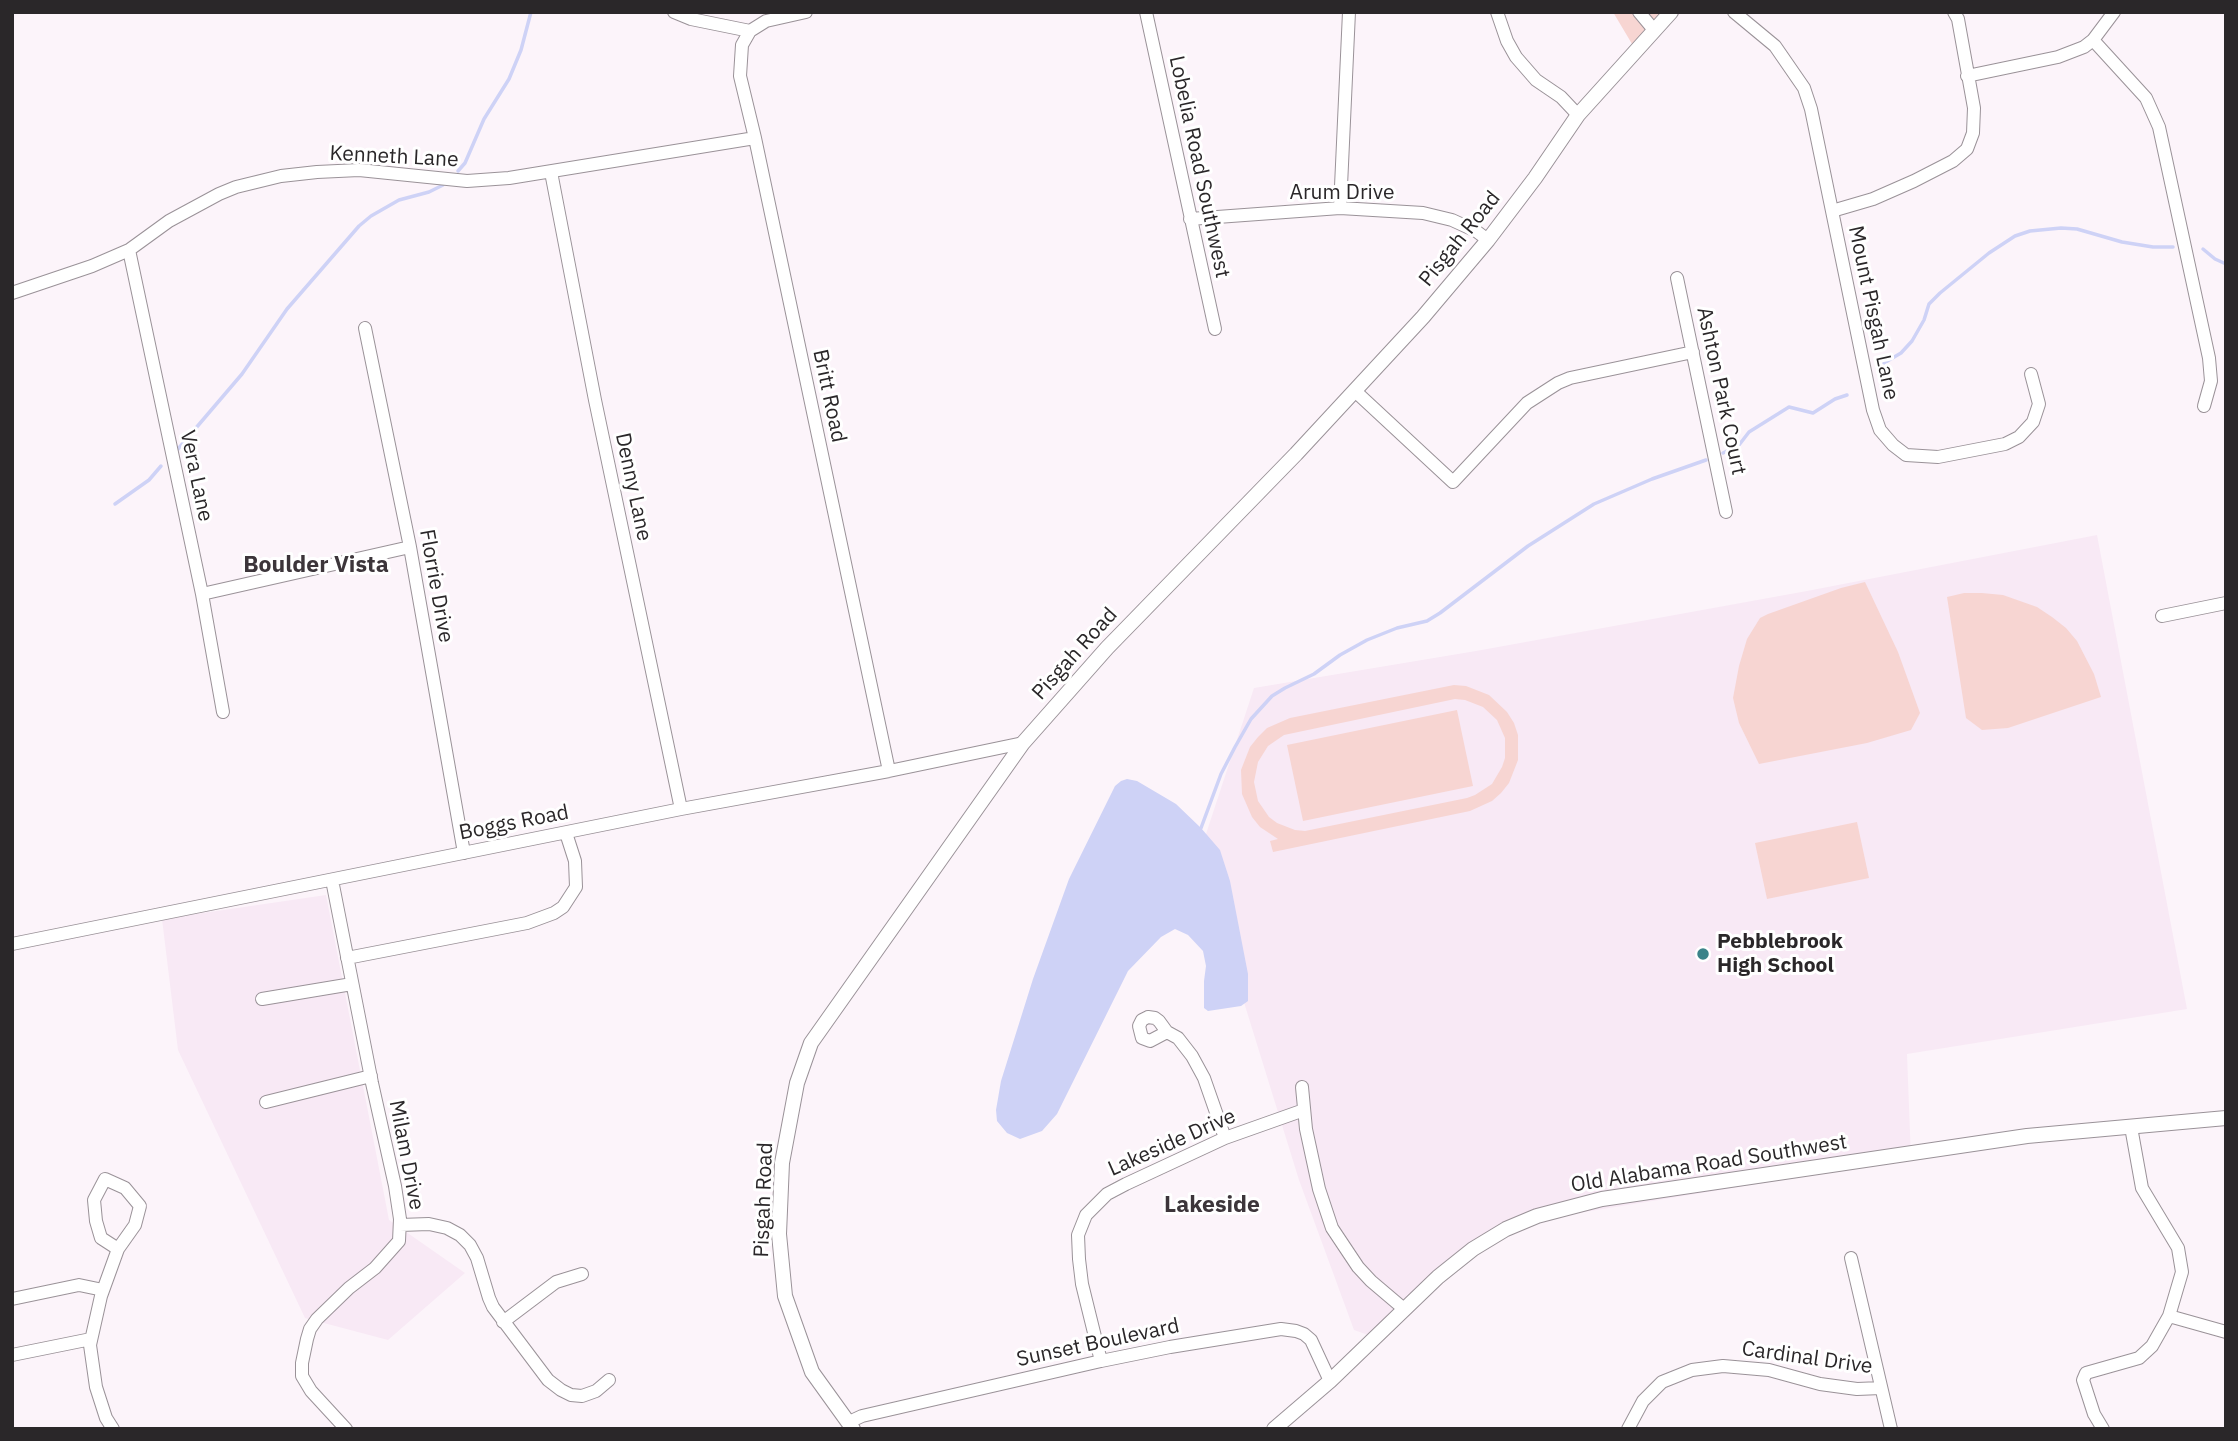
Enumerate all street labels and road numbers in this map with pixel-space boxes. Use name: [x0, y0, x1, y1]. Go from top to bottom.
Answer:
street label: Lobelia Road Southwest: [1163, 54, 1235, 280]
street label: Kenneth Lane: [329, 141, 459, 173]
street label: Arum Drive: [1289, 180, 1395, 206]
street label: Pisgah Road: [1414, 186, 1506, 292]
street label: Mount Pisgah Lane: [1842, 224, 1904, 402]
street label: Ashton Park Court: [1691, 305, 1751, 477]
street label: Britt Road: [807, 347, 851, 445]
street label: Vera Lane: [174, 428, 218, 524]
street label: Denny Lane: [609, 431, 657, 543]
street label: Florrie Drive: [414, 527, 458, 645]
street label: Pisgah Road: [1027, 603, 1123, 705]
street label: Boggs Road: [457, 800, 571, 846]
street label: Milam Drive: [383, 1098, 429, 1212]
street label: Lakeside Drive: [1104, 1104, 1240, 1182]
street label: Old Alabama Road Southwest: [1569, 1130, 1849, 1198]
street label: Pisgah Road: [749, 1142, 779, 1258]
street label: Sunset Boulevard: [1014, 1313, 1182, 1373]
street label: Cardinal Drive: [1740, 1336, 1874, 1380]

